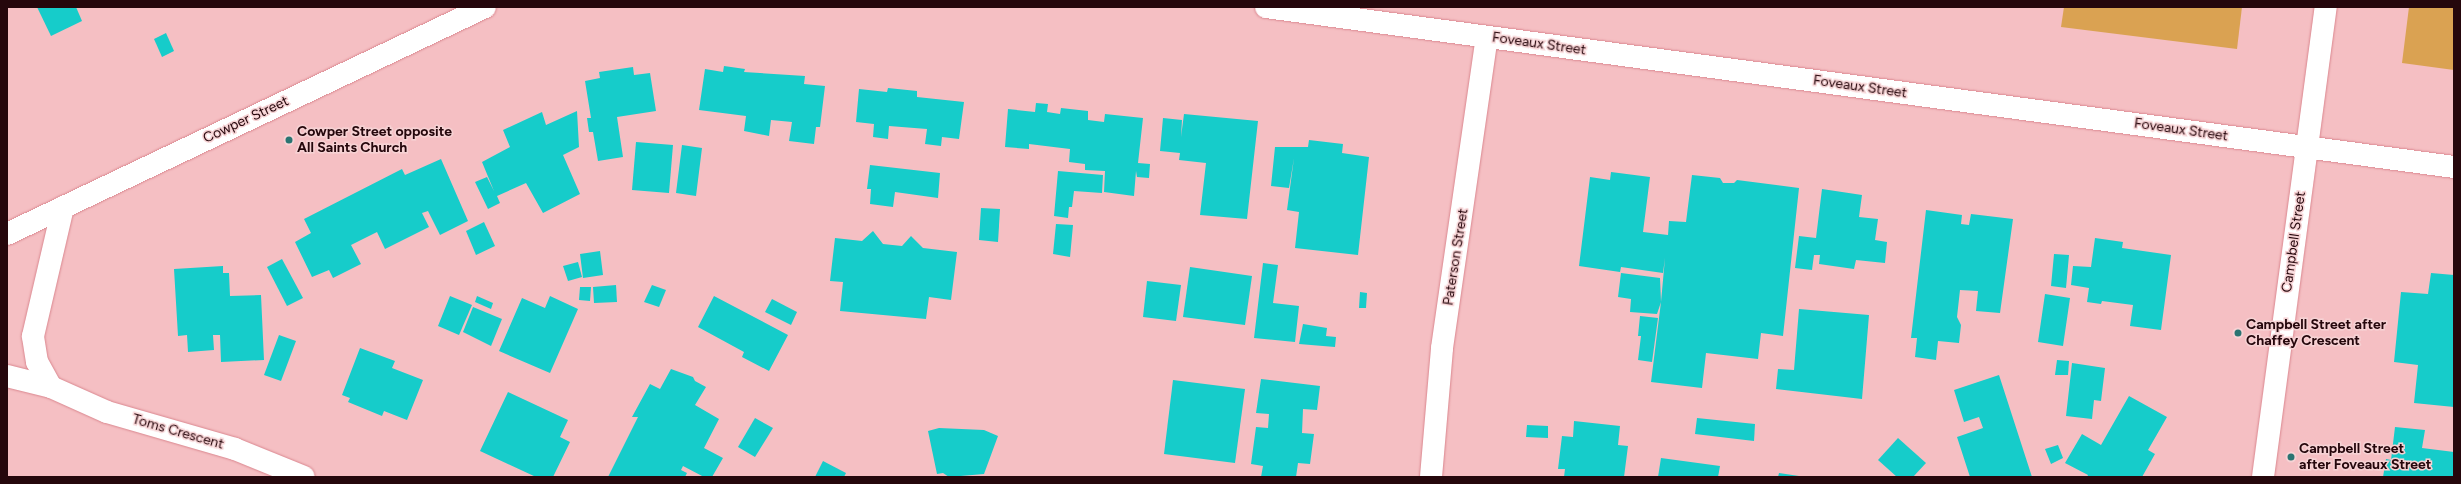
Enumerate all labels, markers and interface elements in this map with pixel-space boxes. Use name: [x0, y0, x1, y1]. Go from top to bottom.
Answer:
street label: Foveaux Street: [1491, 29, 1587, 59]
street label: Foveaux Street: [1812, 72, 1908, 102]
street label: Cowper Street: [201, 93, 291, 147]
street label: Foveaux Street: [2133, 115, 2229, 145]
place label: Cowper Street opposite All Saints Church: [297, 124, 452, 156]
marker: Cowper Street opposite All Saints Church: [284, 135, 294, 145]
street label: Campbell Street: [2279, 190, 2309, 294]
street label: Paterson Street: [1440, 207, 1472, 307]
place label: Campbell Street after Chaffey Crescent: [2246, 317, 2386, 350]
marker: Campbell Street after Chaffey Crescent: [2233, 328, 2243, 338]
street label: Toms Crescent: [130, 411, 226, 453]
place label: Campbell Street after Foveaux Street: [2299, 441, 2431, 474]
marker: Campbell Street after Foveaux Street: [2286, 452, 2296, 462]

